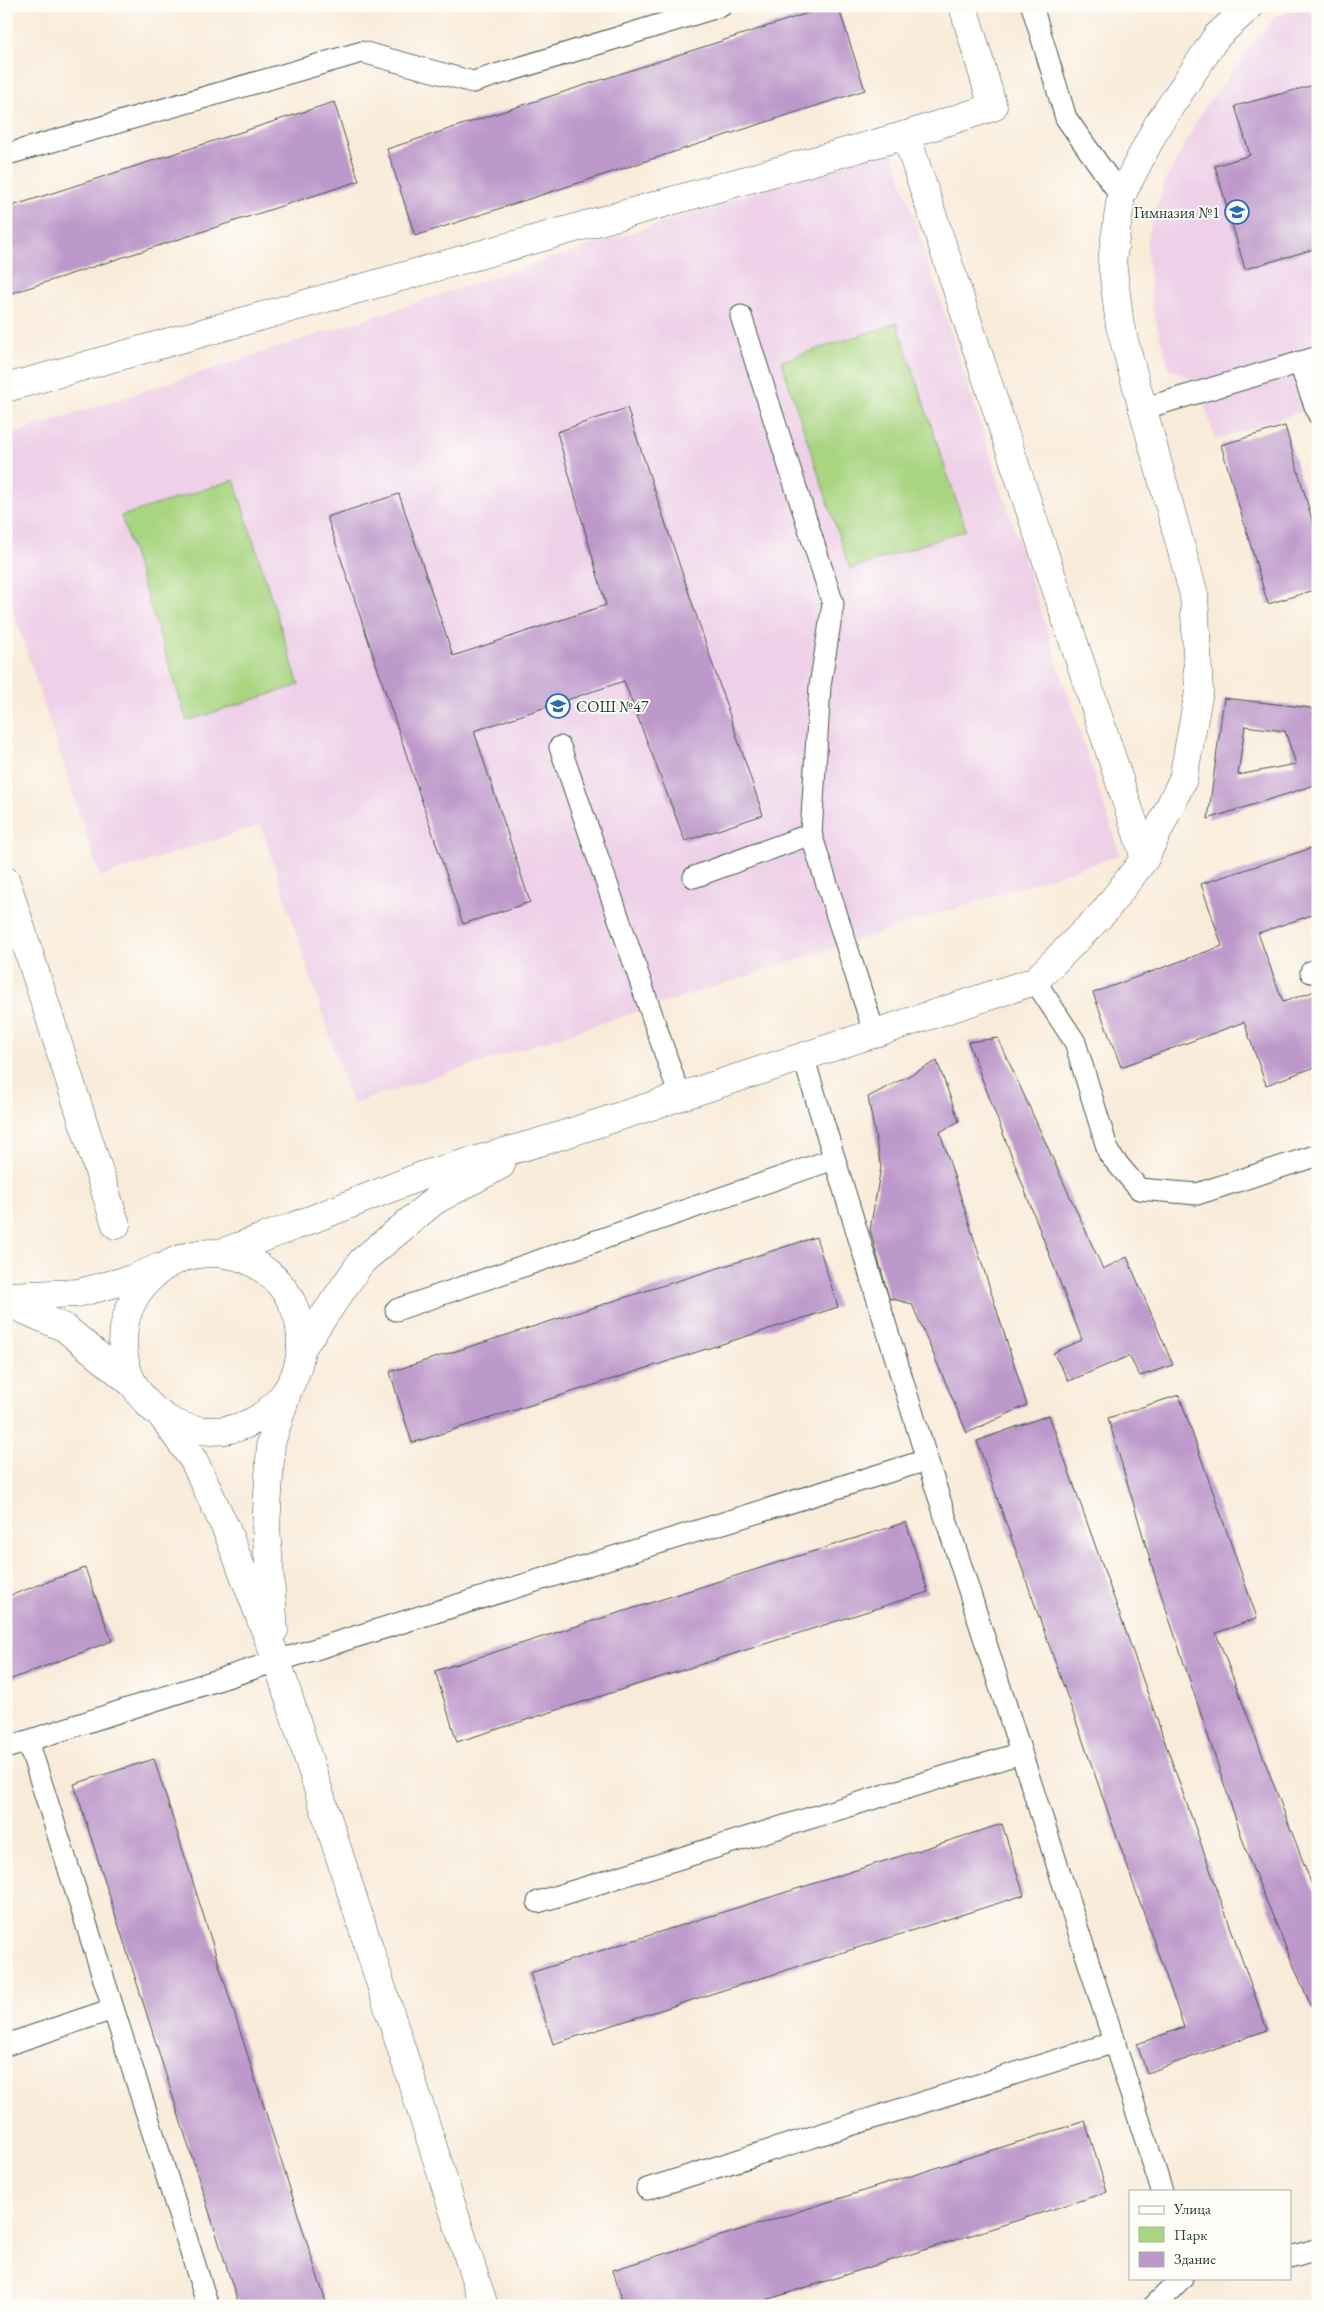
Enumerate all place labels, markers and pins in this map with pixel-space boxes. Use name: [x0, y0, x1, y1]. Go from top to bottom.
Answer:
school or university icon: Гимназия №1: [1224, 199, 1250, 225]
place label: Гимназия №1: [1134, 202, 1220, 223]
school or university icon: СОШ №47: [545, 693, 571, 719]
place label: СОШ №47: [576, 696, 649, 717]

